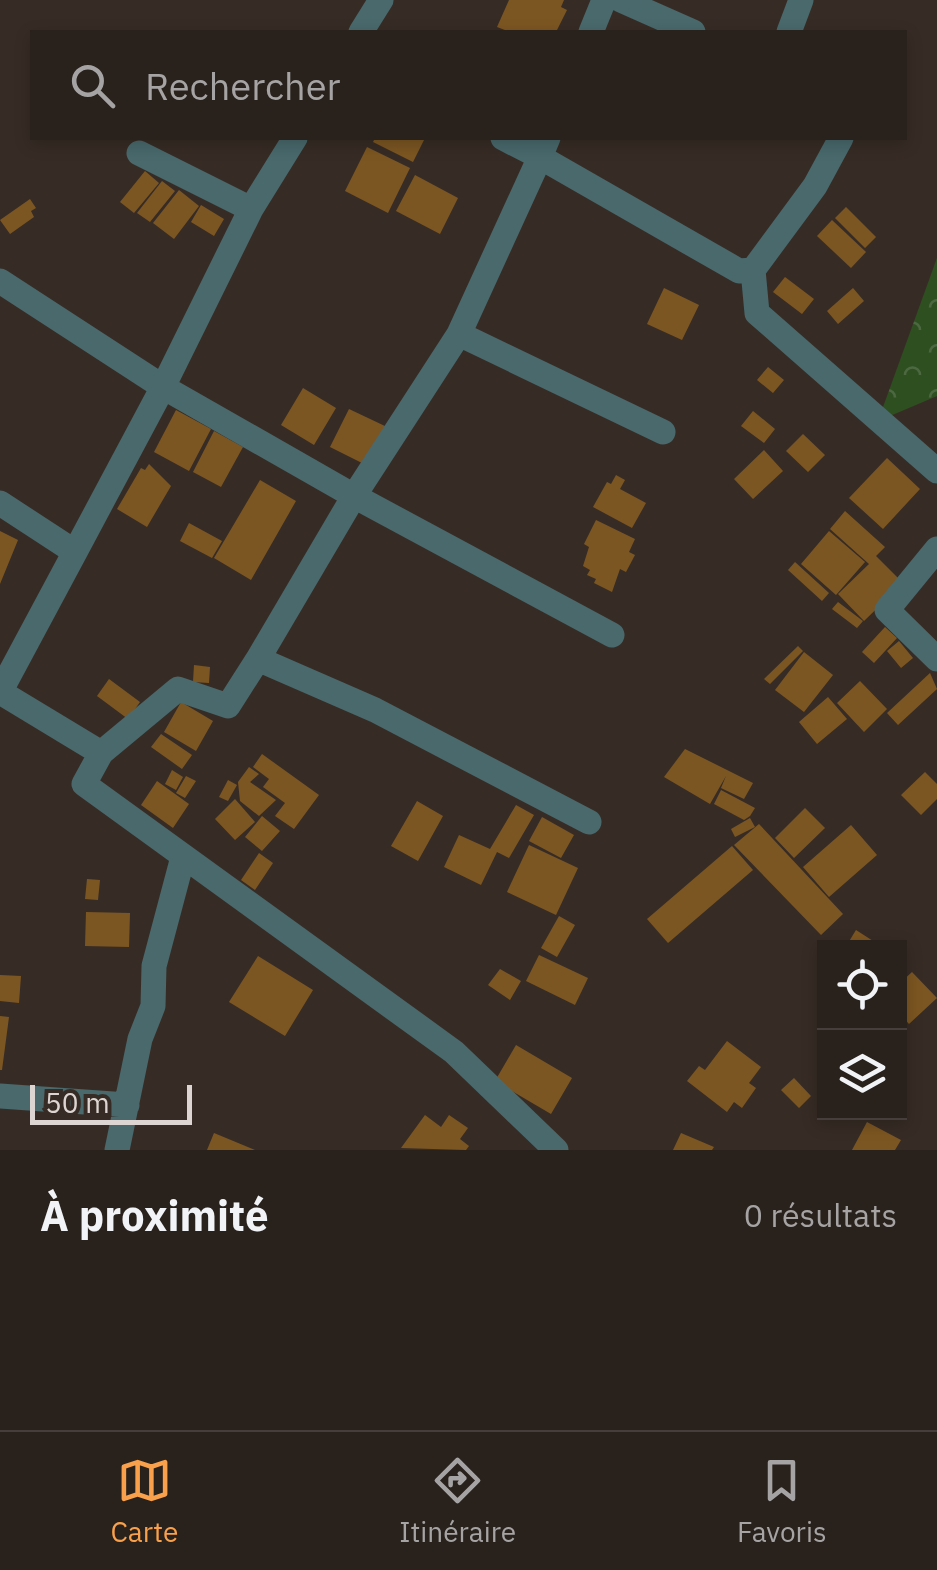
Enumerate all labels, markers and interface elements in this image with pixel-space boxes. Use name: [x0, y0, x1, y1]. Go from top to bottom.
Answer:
search box: [30, 30, 907, 140]
icon: search: [65, 58, 120, 113]
text: Rechercher: [145, 61, 340, 110]
map controls: [817, 940, 907, 1120]
button: locate: [817, 940, 907, 1030]
button: layers: [817, 1030, 907, 1120]
scale bar: [30, 1080, 192, 1124]
text: 50 m: [45, 1084, 110, 1121]
text: À proximité: [40, 1188, 269, 1243]
text: 0 résultats: [744, 1194, 897, 1236]
tab: Carte: [110, 1453, 178, 1550]
tab: Itinéraire: [399, 1453, 516, 1550]
tab: Favoris: [737, 1453, 827, 1550]

